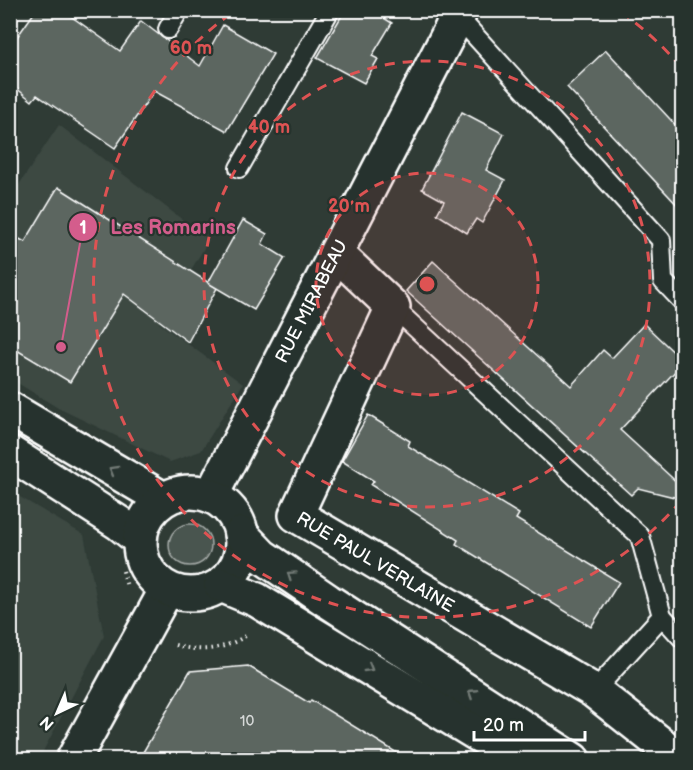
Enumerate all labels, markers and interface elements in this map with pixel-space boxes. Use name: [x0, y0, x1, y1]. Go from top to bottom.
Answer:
text: 60 m: [170, 38, 212, 59]
text: 40 m: [248, 117, 290, 138]
text: 20 m: [328, 196, 370, 217]
callout: Les Romarins: [68, 208, 248, 246]
text: Les Romarins: [110, 216, 236, 240]
text: 1: [79, 218, 87, 239]
street label: RUE MIRABEAU: [271, 236, 352, 366]
centre of rings: [417, 274, 437, 294]
one-way arrow: [109, 466, 119, 477]
street label: RUE PAUL VERLAINE: [293, 507, 458, 617]
one-way arrow: [287, 571, 298, 582]
one-way arrow: [363, 660, 373, 672]
north arrow: [27, 683, 87, 743]
one-way arrow: [468, 688, 478, 700]
scale bar: [474, 704, 585, 742]
text: N: [37, 712, 59, 734]
house number: 10: [240, 712, 254, 731]
text: 20 m: [483, 715, 524, 736]

